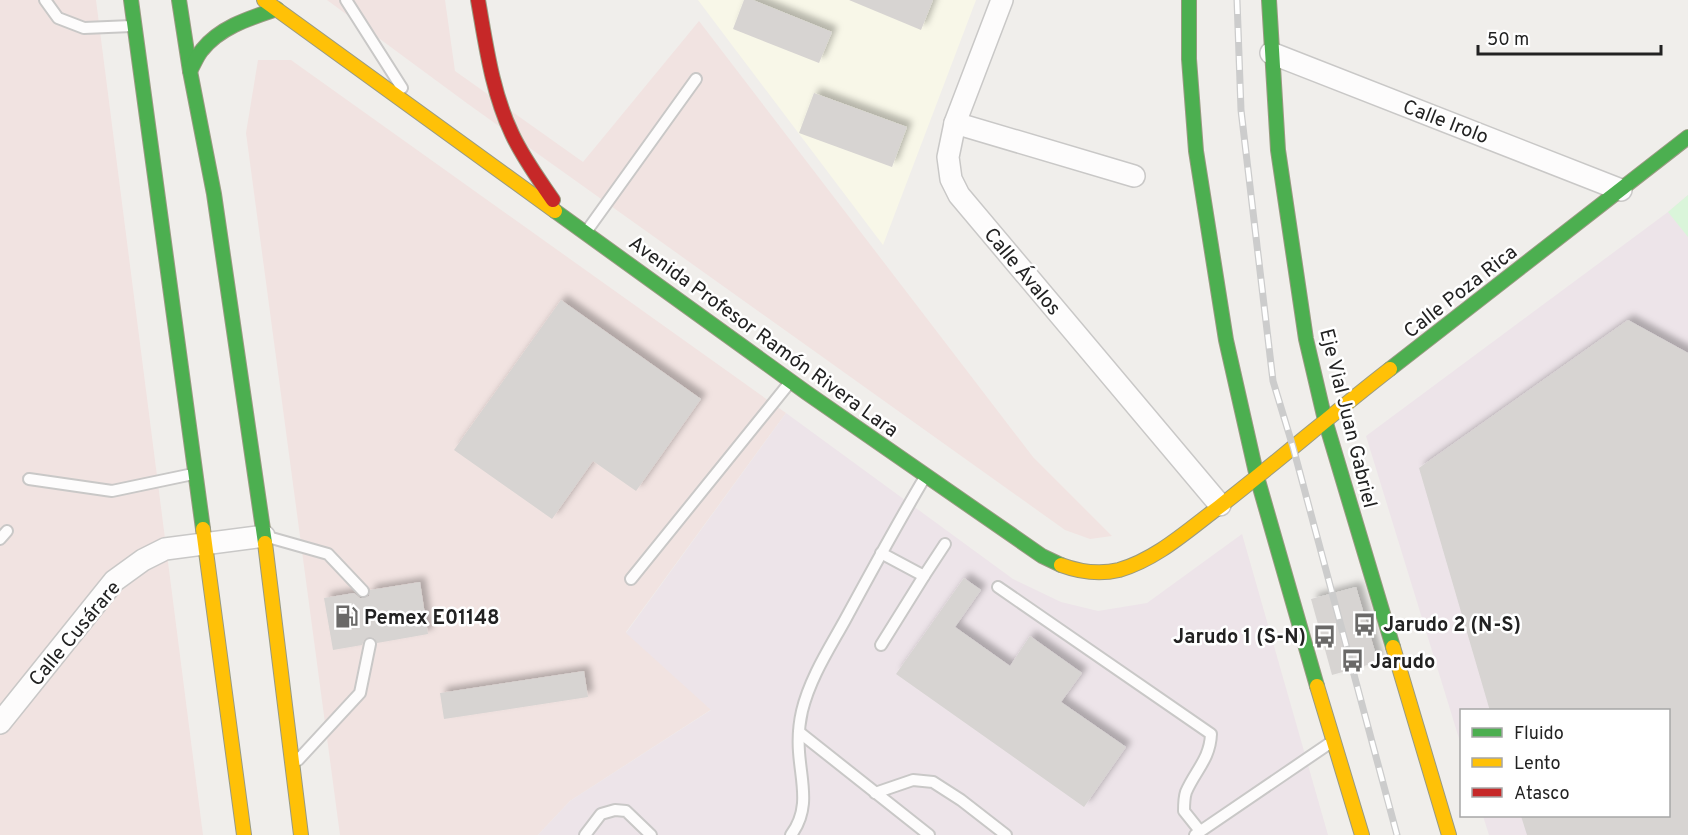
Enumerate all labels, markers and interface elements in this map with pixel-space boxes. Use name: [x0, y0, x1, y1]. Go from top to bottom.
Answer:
scale bar: [1478, 18, 1661, 56]
text: 50 m: [1487, 29, 1529, 52]
street label: Calle Irolo: [1399, 95, 1492, 151]
street label: Calle Ávalos: [977, 222, 1067, 322]
street label: Avenida Profesor Ramón Rivera Lara: [623, 231, 903, 444]
street label: Calle Poza Rica: [1399, 240, 1523, 345]
street label: Eje Vial Juan Gabriel: [1312, 326, 1382, 511]
street label: Calle Cusárare: [24, 576, 127, 692]
fuel station icon: Pemex E01148: [333, 604, 359, 630]
place label: Pemex E01148: [364, 606, 500, 632]
bus stop icon: Jarudo 2 (N-S): [1352, 611, 1378, 637]
place label: Jarudo 2 (N-S): [1383, 613, 1521, 639]
bus stop icon: Jarudo 1 (S-N): [1311, 623, 1337, 649]
place label: Jarudo 1 (S-N): [1173, 625, 1306, 651]
bus stop icon: Jarudo: [1339, 648, 1365, 674]
place label: Jarudo: [1370, 650, 1435, 676]
legend: [1460, 709, 1670, 817]
text: Fluido: [1514, 723, 1564, 746]
text: Lento: [1514, 753, 1560, 776]
text: Atasco: [1514, 783, 1570, 806]

